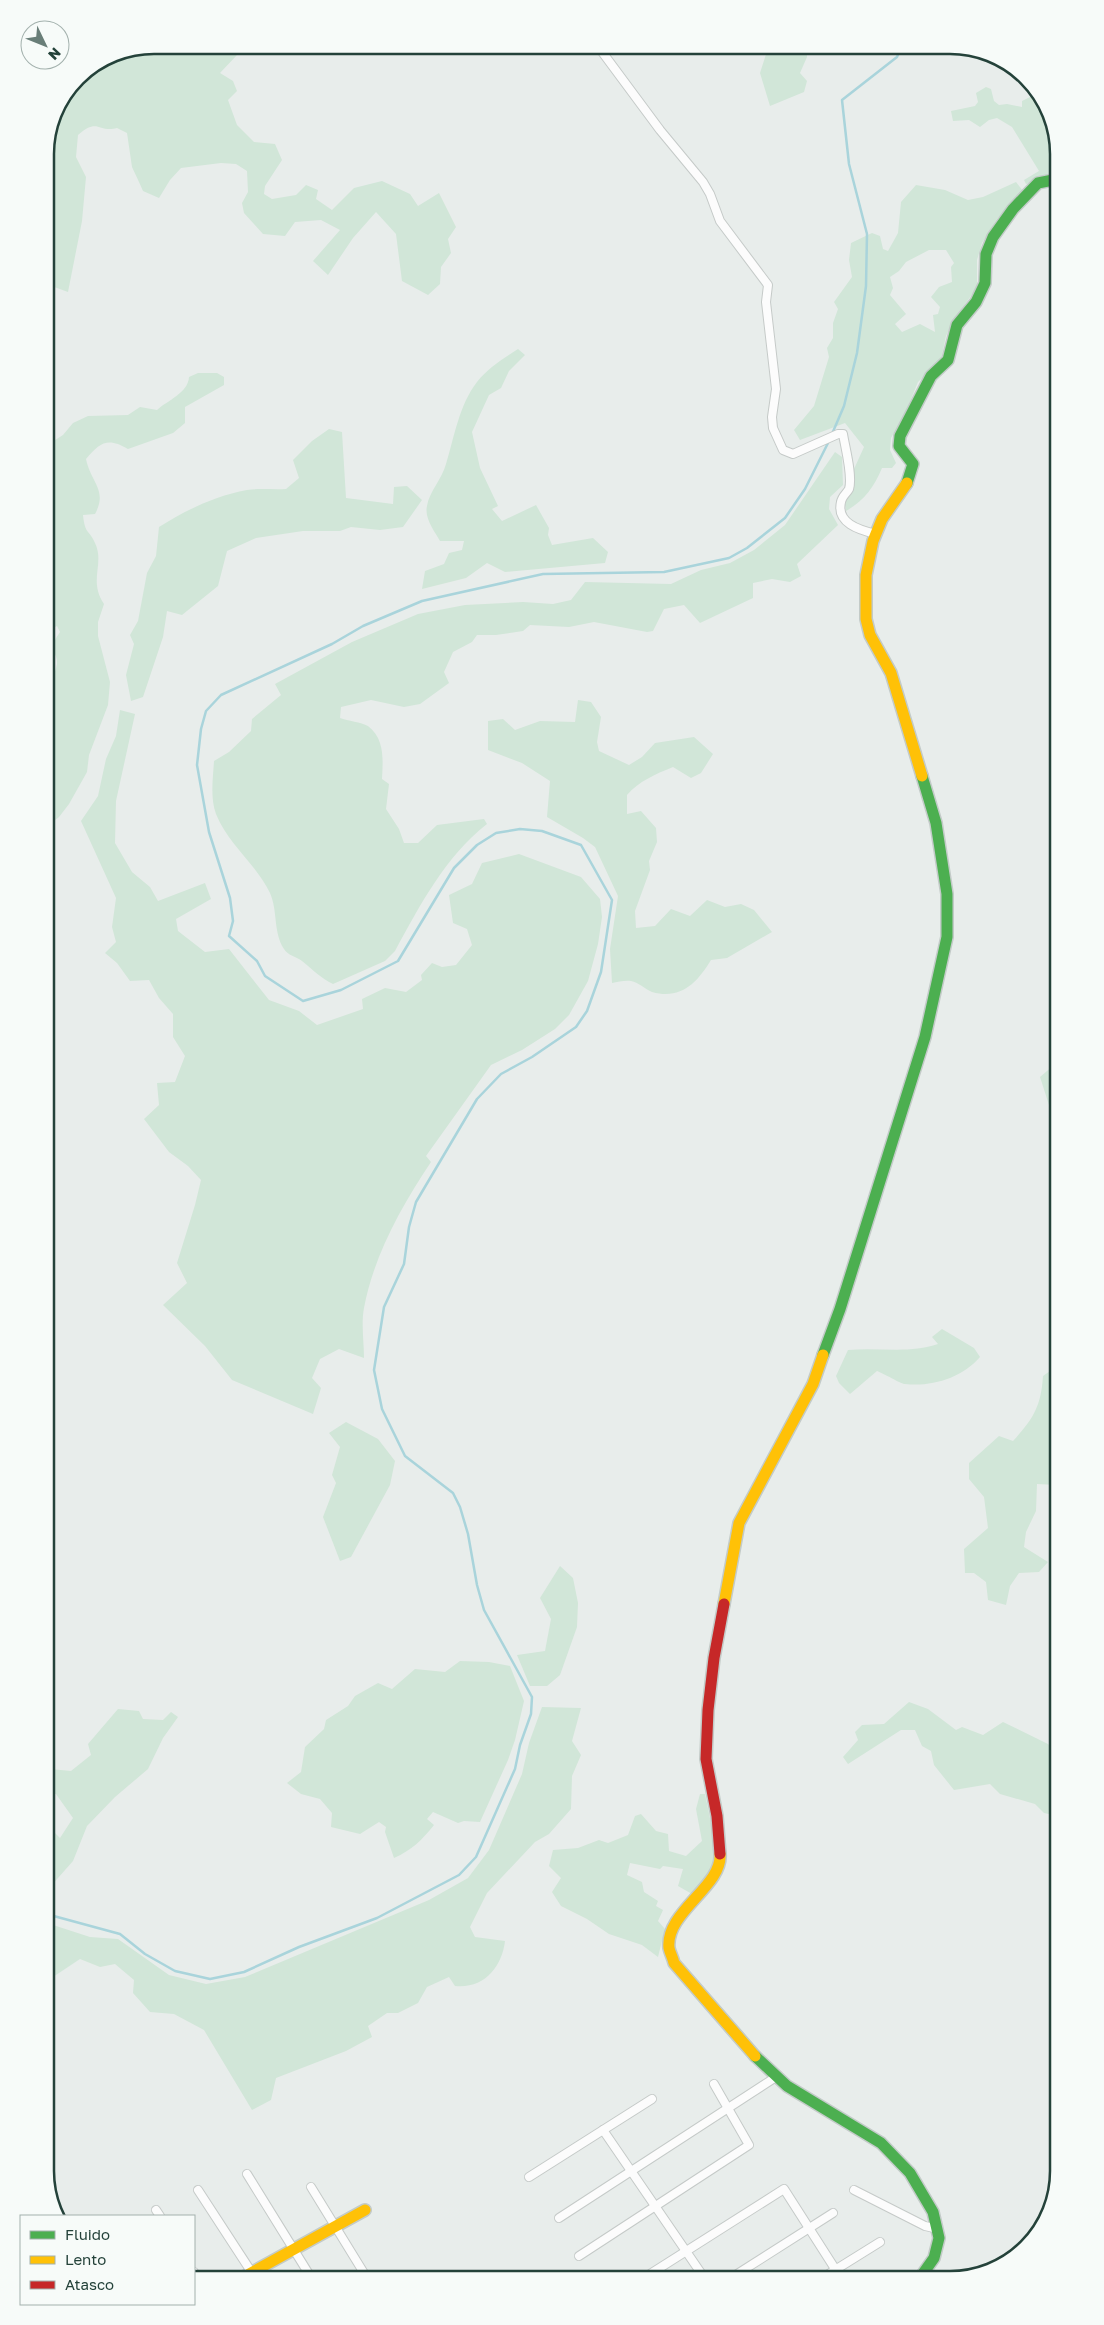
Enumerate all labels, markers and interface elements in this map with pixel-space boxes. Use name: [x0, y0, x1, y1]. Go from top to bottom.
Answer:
north arrow: [20, 20, 70, 70]
text: N: [45, 45, 65, 64]
legend: [20, 2215, 195, 2305]
text: Fluido: [65, 2225, 110, 2243]
text: Lento: [65, 2250, 106, 2268]
text: Atasco: [65, 2275, 114, 2293]

